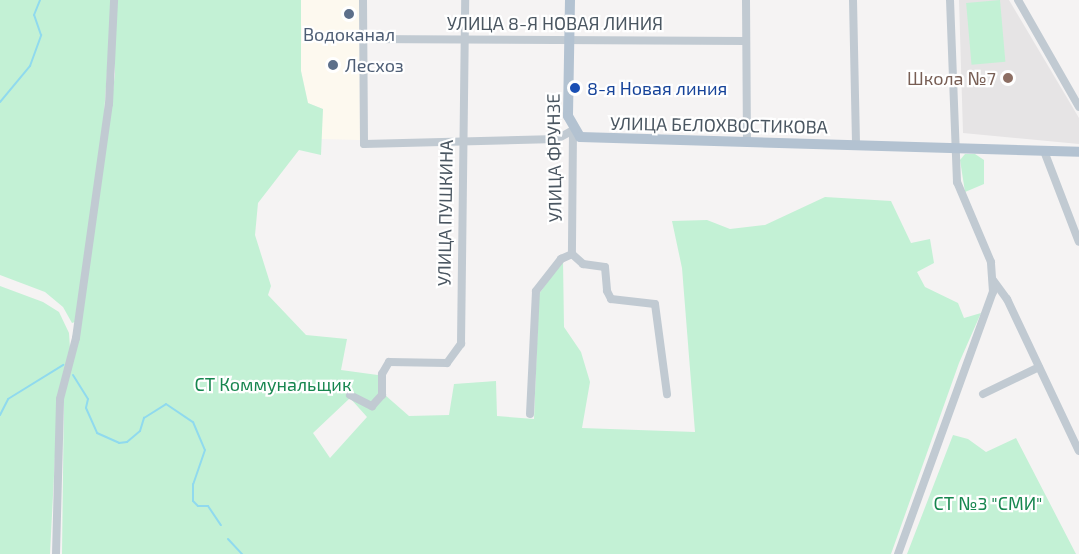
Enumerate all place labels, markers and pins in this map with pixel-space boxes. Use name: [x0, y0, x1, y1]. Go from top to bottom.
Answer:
marker: Водоканал: [342, 7, 356, 21]
place label: Водоканал: [303, 23, 395, 45]
place label: Лесхоз: [345, 54, 404, 76]
marker: Лесхоз: [326, 58, 340, 72]
place label: Школа №7: [907, 67, 996, 89]
marker: Школа №7: [1001, 71, 1015, 85]
place label: 8-я Новая линия: [587, 77, 727, 99]
marker: 8-я Новая линия: [568, 81, 582, 95]

